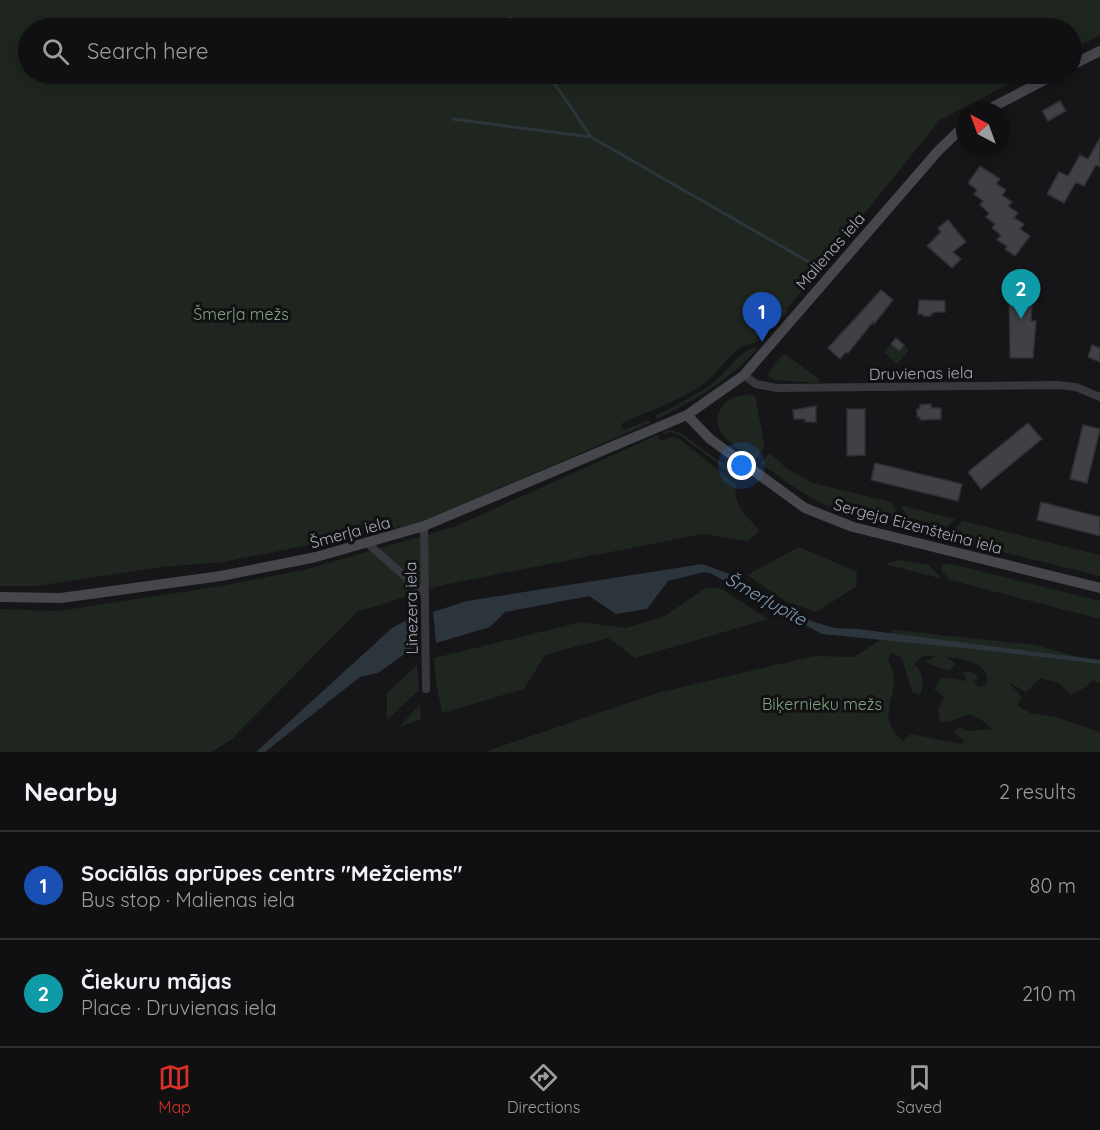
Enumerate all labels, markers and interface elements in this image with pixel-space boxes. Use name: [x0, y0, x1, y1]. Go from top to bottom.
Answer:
search box: [18, 18, 1082, 84]
icon: search: [39, 35, 72, 68]
text: Search here: [87, 37, 208, 65]
north arrow: [956, 102, 1010, 156]
street label: Malienas iela: [791, 208, 869, 294]
pin: 2: [1002, 270, 1040, 319]
pin: 1: [742, 292, 782, 342]
park label: Šmerļa mežs: [193, 304, 289, 324]
street label: Druvienas iela: [869, 362, 973, 384]
your location: [727, 451, 756, 480]
street label: Sergeja Eizenšteina iela: [831, 494, 1005, 558]
street label: Šmerļa iela: [308, 512, 392, 552]
street label: Linezera iela: [400, 562, 422, 654]
water label: Šmerļupīte: [722, 567, 811, 631]
park label: Biķernieku mežs: [762, 694, 882, 714]
text: Nearby: [24, 775, 118, 808]
text: 2 results: [999, 779, 1076, 804]
text: Sociālās aprūpes centrs "Mežciems": [81, 859, 462, 887]
text: 1: [40, 873, 47, 898]
text: 80 m: [1030, 873, 1076, 898]
text: Bus stop · Malienas iela: [81, 887, 295, 912]
text: Čiekuru mājas: [81, 967, 231, 995]
text: 2: [38, 981, 49, 1006]
text: 210 m: [1022, 981, 1076, 1006]
text: Place · Druvienas iela: [81, 995, 277, 1020]
tab: Map: [158, 1061, 191, 1117]
tab: Directions: [507, 1061, 580, 1117]
tab: Saved: [896, 1061, 942, 1117]

